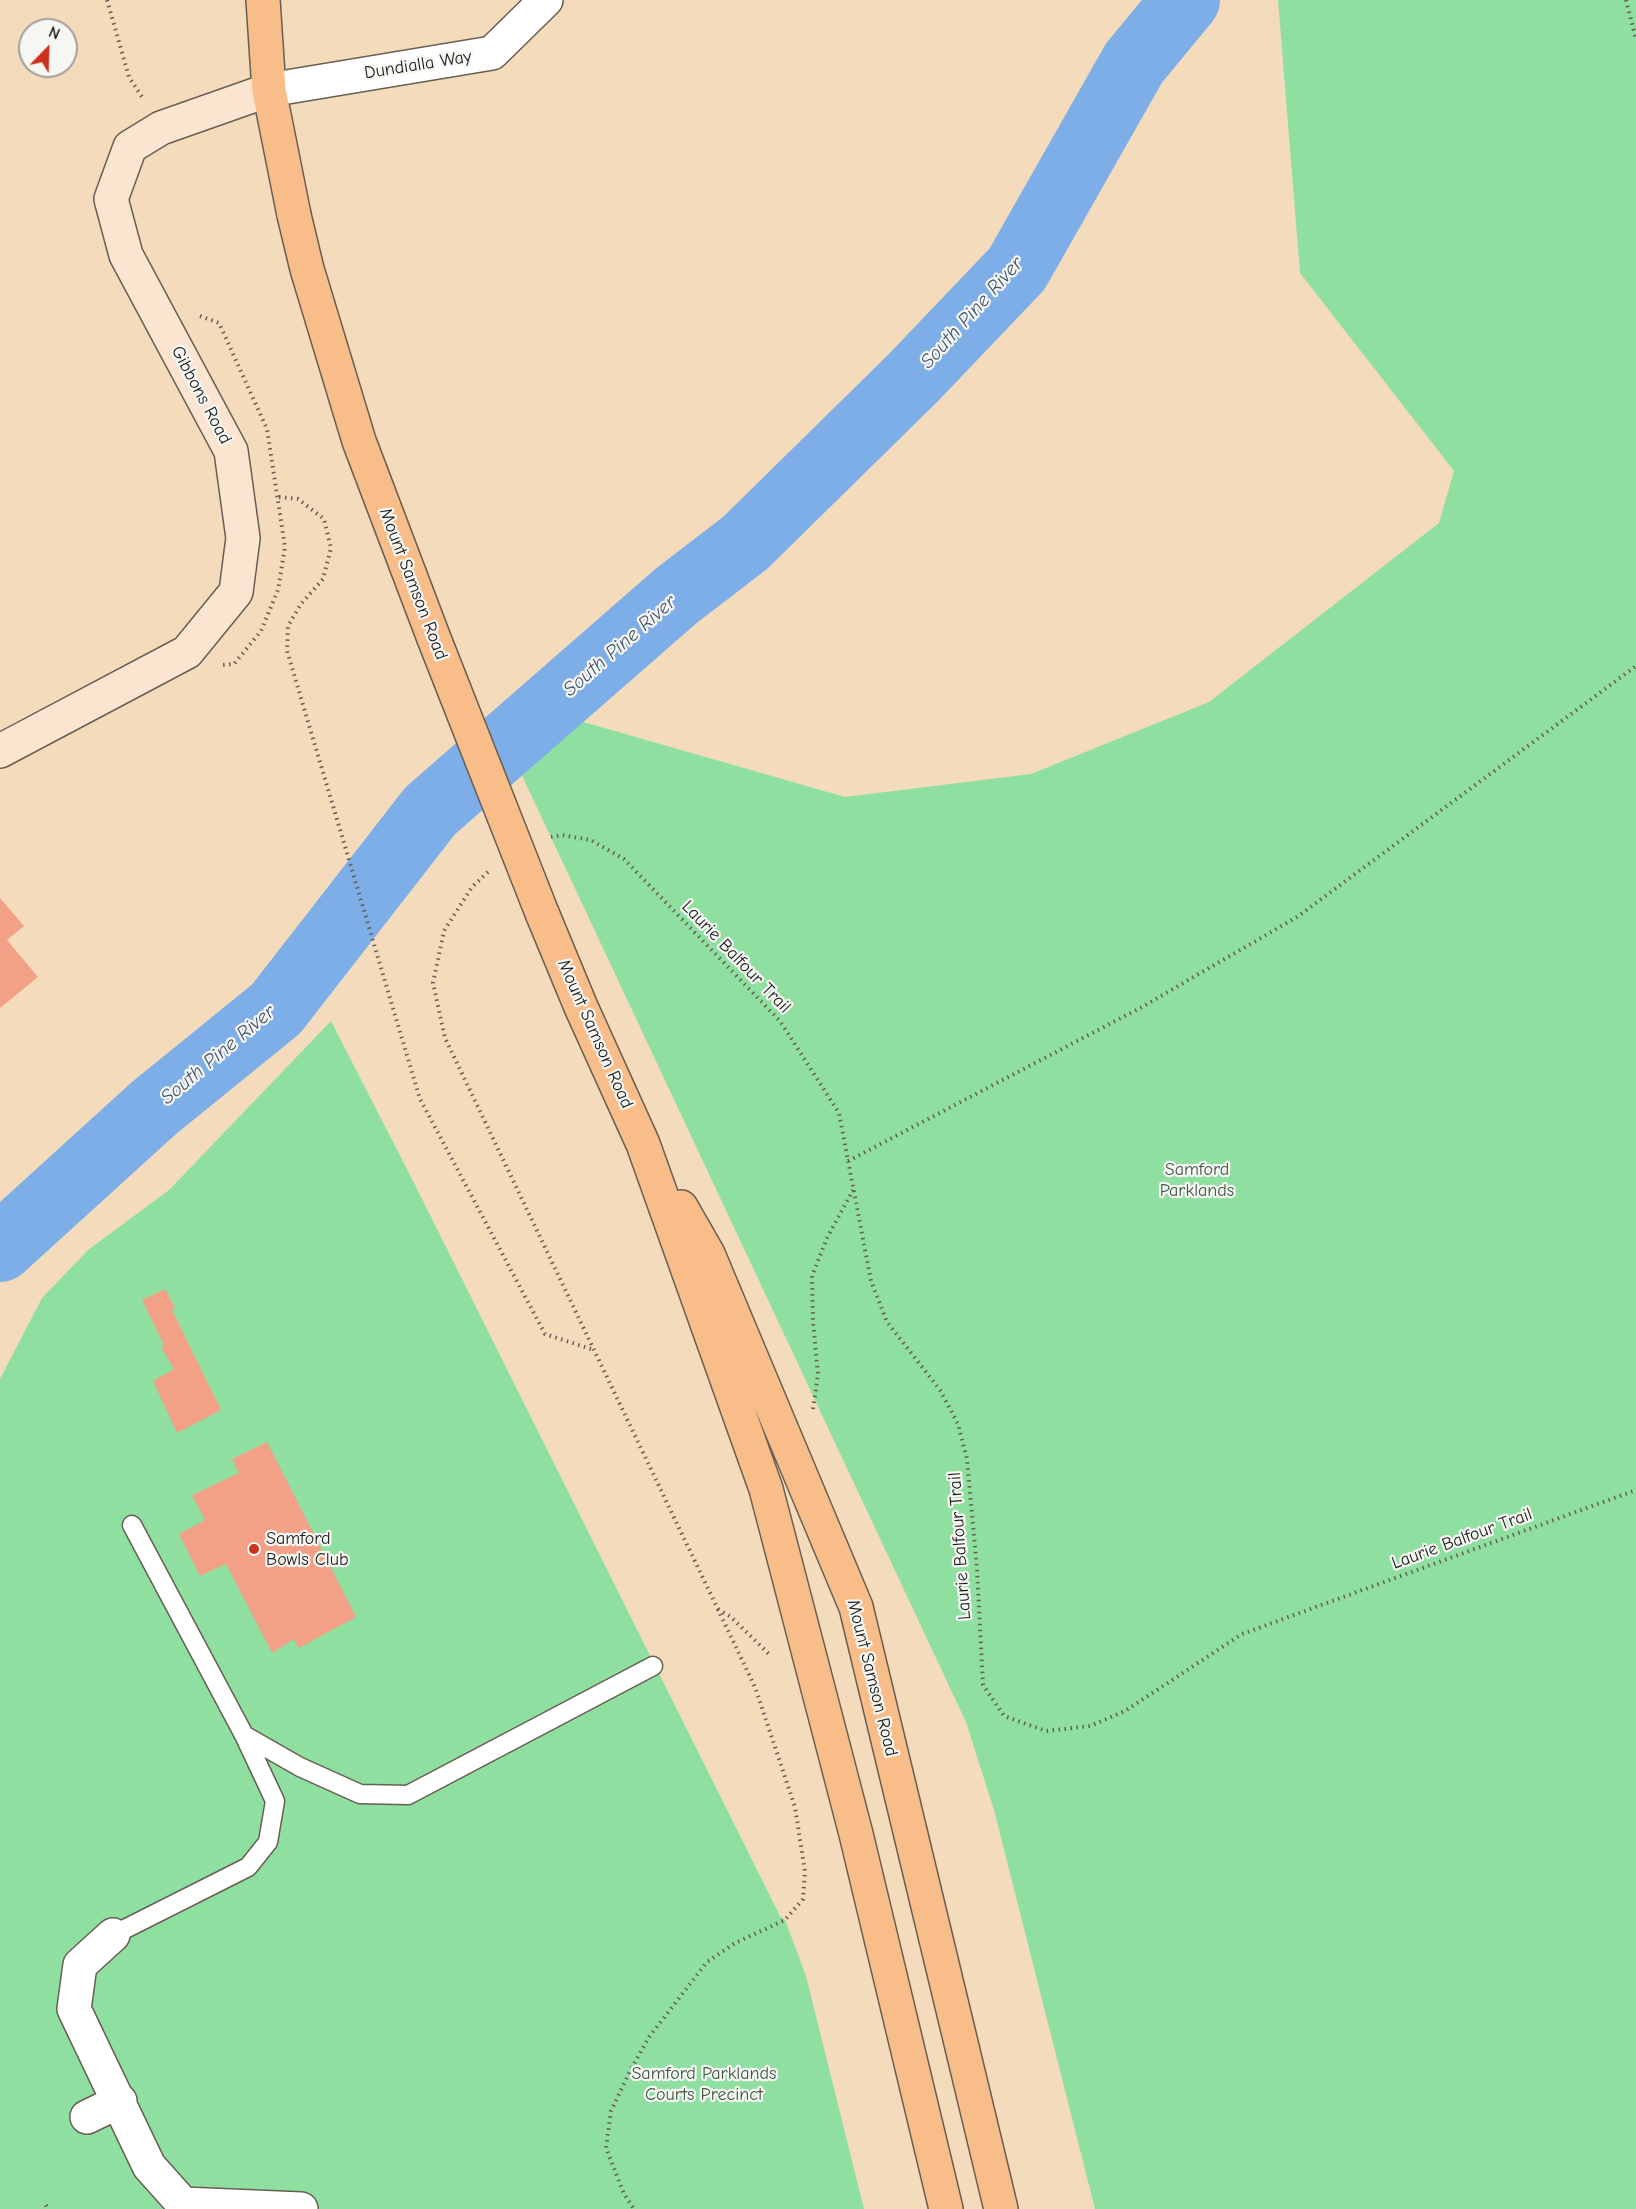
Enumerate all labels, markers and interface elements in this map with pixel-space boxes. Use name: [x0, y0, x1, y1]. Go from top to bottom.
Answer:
north arrow: [18, 18, 78, 78]
text: N: [46, 23, 63, 44]
street label: Dundialla Way: [363, 46, 473, 84]
water label: South Pine River: [916, 252, 1028, 374]
street label: Gibbons Road: [166, 342, 236, 448]
street label: Mount Samson Road: [374, 505, 452, 663]
water label: South Pine River: [559, 590, 681, 702]
street label: Laurie Balfour Trail: [677, 896, 795, 1018]
street label: Mount Samson Road: [552, 956, 638, 1112]
water label: South Pine River: [156, 1000, 280, 1110]
park label: Samford Parklands: [1160, 1159, 1234, 1202]
street label: Laurie Balfour Trail: [944, 1471, 976, 1621]
street label: Laurie Balfour Trail: [1389, 1504, 1535, 1574]
place label: Samford Bowls Club: [266, 1528, 349, 1570]
marker: Samford Bowls Club: [247, 1542, 261, 1556]
street label: Mount Samson Road: [842, 1597, 902, 1759]
park label: Samford Parklands Courts Precinct: [631, 2063, 777, 2106]

